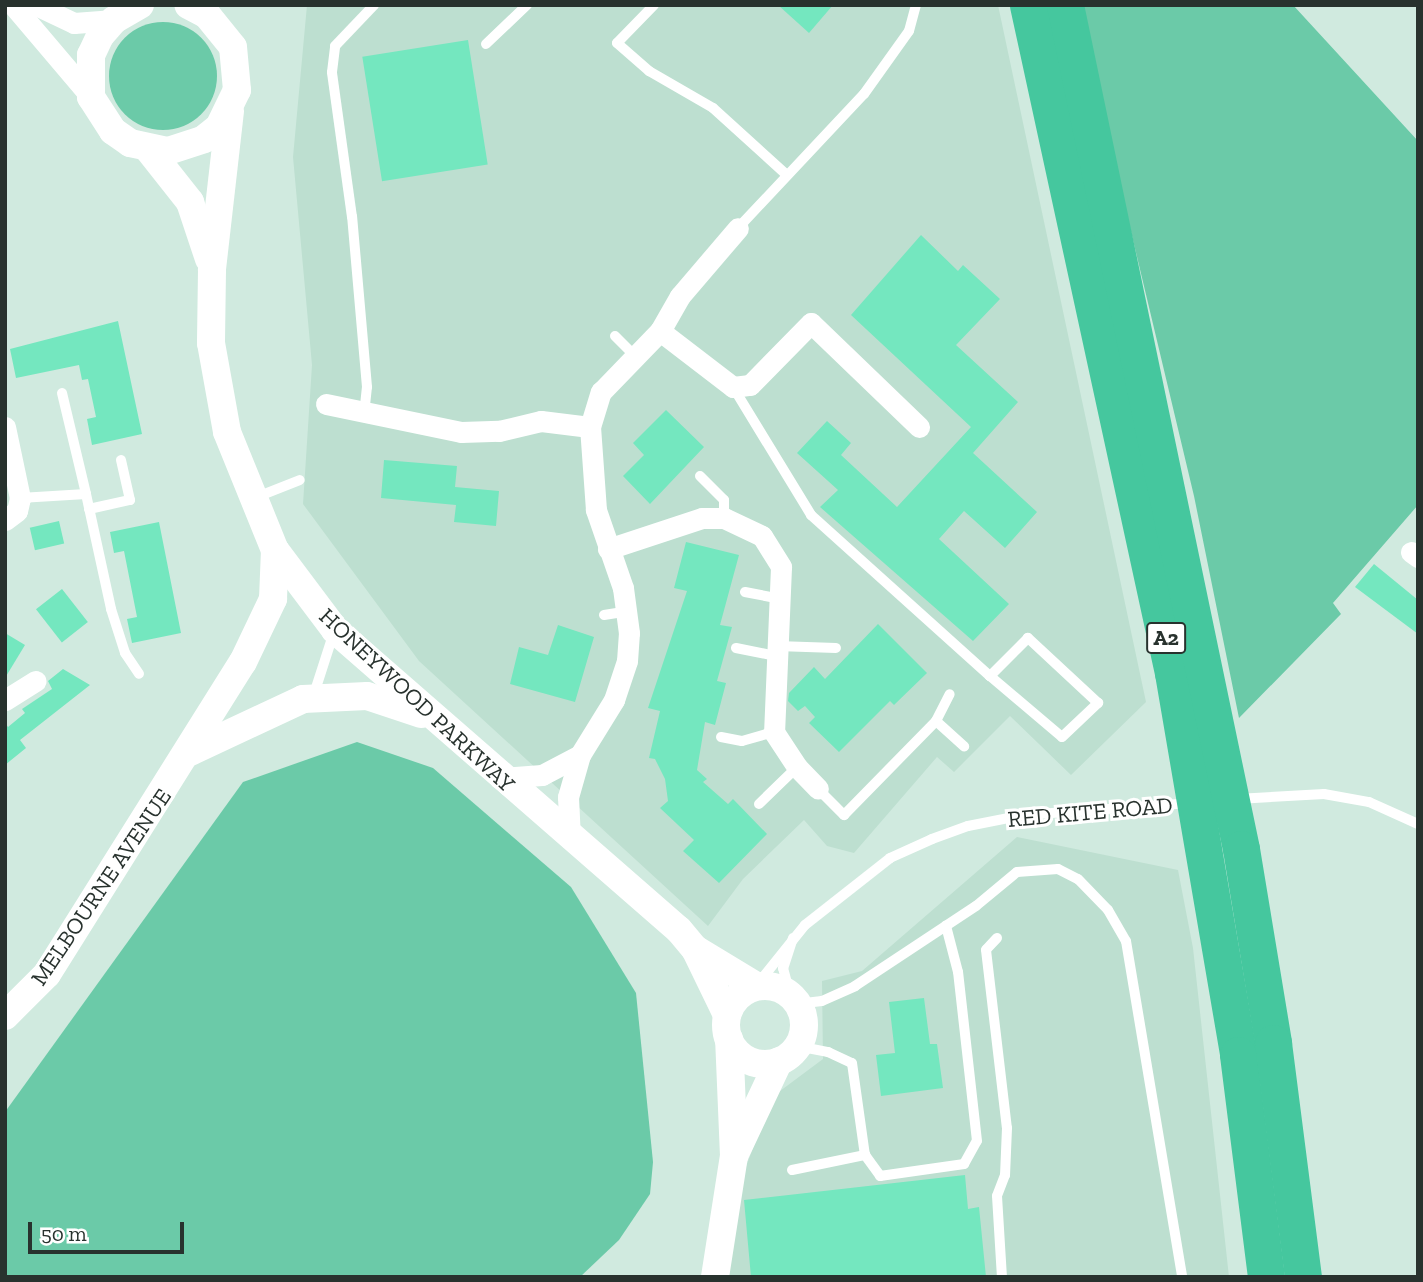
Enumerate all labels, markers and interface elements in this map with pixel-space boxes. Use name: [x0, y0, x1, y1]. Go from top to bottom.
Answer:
street label: HONEYWOOD PARKWAY: [314, 602, 520, 798]
road number: A2: [1145, 620, 1187, 656]
street label: MELBOURNE AVENUE: [25, 783, 177, 991]
street label: RED KITE ROAD: [1006, 791, 1174, 833]
scale bar: [32, 1208, 187, 1252]
text: 50 m: [41, 1221, 87, 1246]

